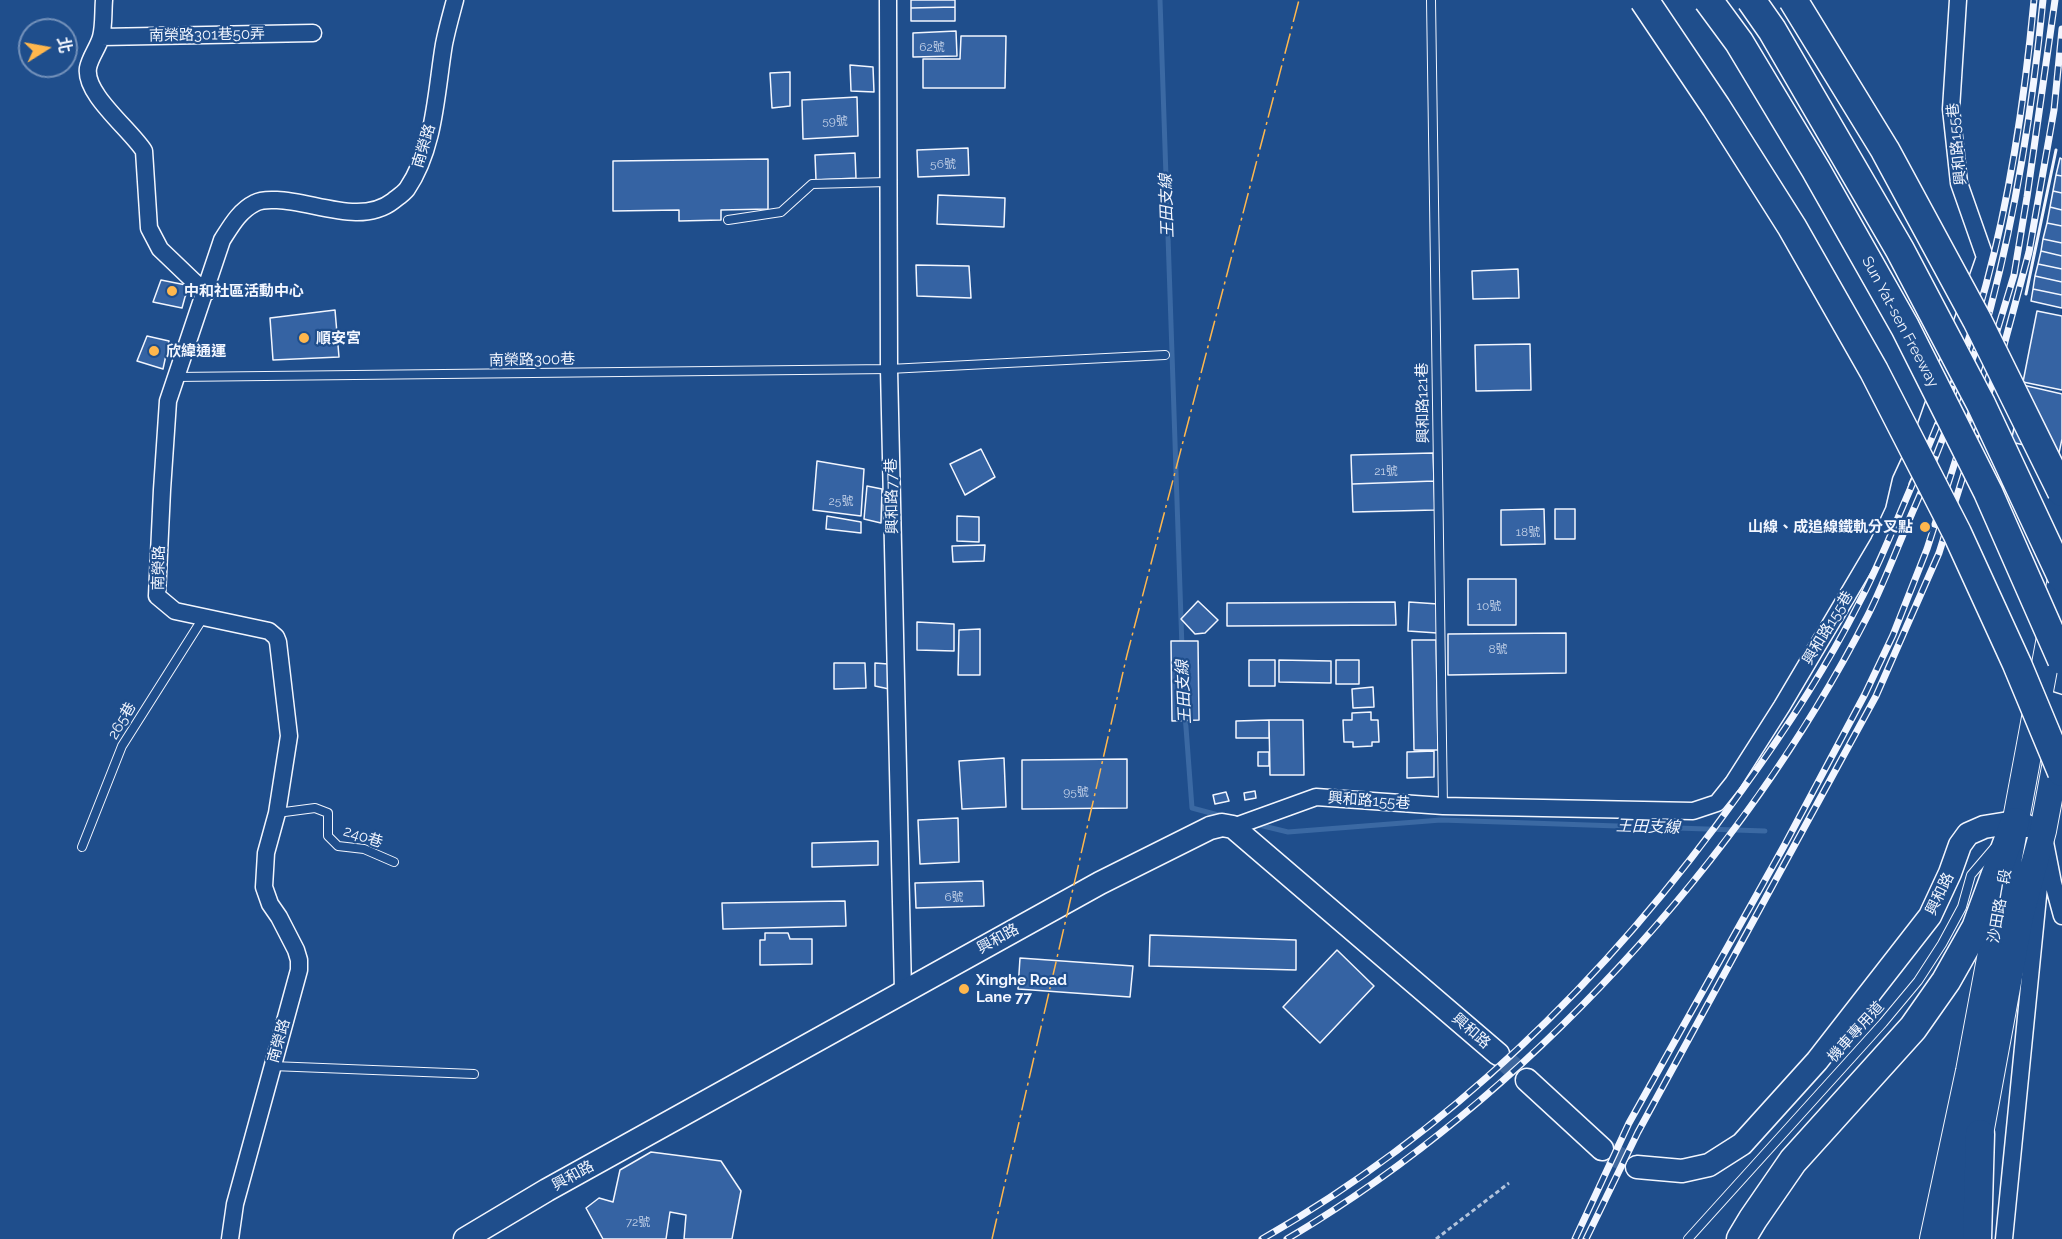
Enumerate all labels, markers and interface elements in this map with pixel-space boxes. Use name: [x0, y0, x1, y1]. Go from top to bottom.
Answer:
north arrow: [18, 18, 78, 78]
street label: 南榮路301巷50弄: [149, 25, 265, 45]
text: 北: [53, 35, 75, 55]
house number: 62號: [919, 40, 945, 54]
street label: 興和路155巷: [1944, 102, 1970, 186]
house number: 59號: [822, 114, 848, 128]
street label: 南榮路: [409, 122, 439, 170]
house number: 56號: [930, 157, 956, 171]
water label: 王田支線: [1156, 174, 1178, 238]
street label: Sun Yat-sen Freeway: [1858, 253, 1942, 391]
place label: 中和社區活動中心: [184, 282, 304, 300]
marker: 中和社區活動中心: [165, 284, 179, 298]
place label: 順安宮: [316, 329, 361, 347]
marker: 順安宮: [297, 331, 311, 345]
place label: 欣緯通運: [166, 342, 226, 360]
marker: 欣緯通運: [147, 344, 161, 358]
street label: 南榮路300巷: [489, 350, 575, 370]
street label: 興和路121巷: [1413, 363, 1433, 443]
street label: 興和路77巷: [882, 458, 902, 534]
house number: 21號: [1374, 464, 1398, 478]
house number: 25號: [829, 494, 853, 508]
place label: 山線、成追線鐵軌分叉點: [1748, 518, 1913, 536]
marker: 山線、成追線鐵軌分叉點: [1918, 520, 1932, 534]
house number: 18號: [1516, 525, 1540, 539]
street label: 南榮路: [150, 545, 168, 591]
street label: 興和路155巷: [1799, 588, 1857, 668]
house number: 10號: [1477, 599, 1501, 613]
house number: 8號: [1488, 642, 1508, 656]
water label: 王田支線: [1173, 660, 1195, 724]
street label: 265巷: [104, 699, 140, 743]
house number: 95號: [1063, 785, 1089, 799]
street label: 興和路155巷: [1327, 789, 1411, 813]
water label: 王田支線: [1616, 816, 1680, 838]
street label: 240巷: [341, 822, 385, 852]
street label: 沙田路一段: [1985, 868, 2015, 944]
street label: 興和路: [1922, 870, 1958, 918]
house number: 6號: [944, 890, 964, 904]
street label: 興和路: [974, 920, 1022, 958]
place label: Xinghe Road Lane 77: [976, 971, 1067, 1006]
marker: Xinghe Road Lane 77: [957, 982, 971, 996]
street label: 機車專用道: [1824, 998, 1888, 1066]
street label: 興和路: [1448, 1009, 1494, 1053]
street label: 南榮路: [264, 1017, 294, 1065]
street label: 興和路: [549, 1157, 597, 1195]
house number: 72號: [626, 1215, 650, 1229]

